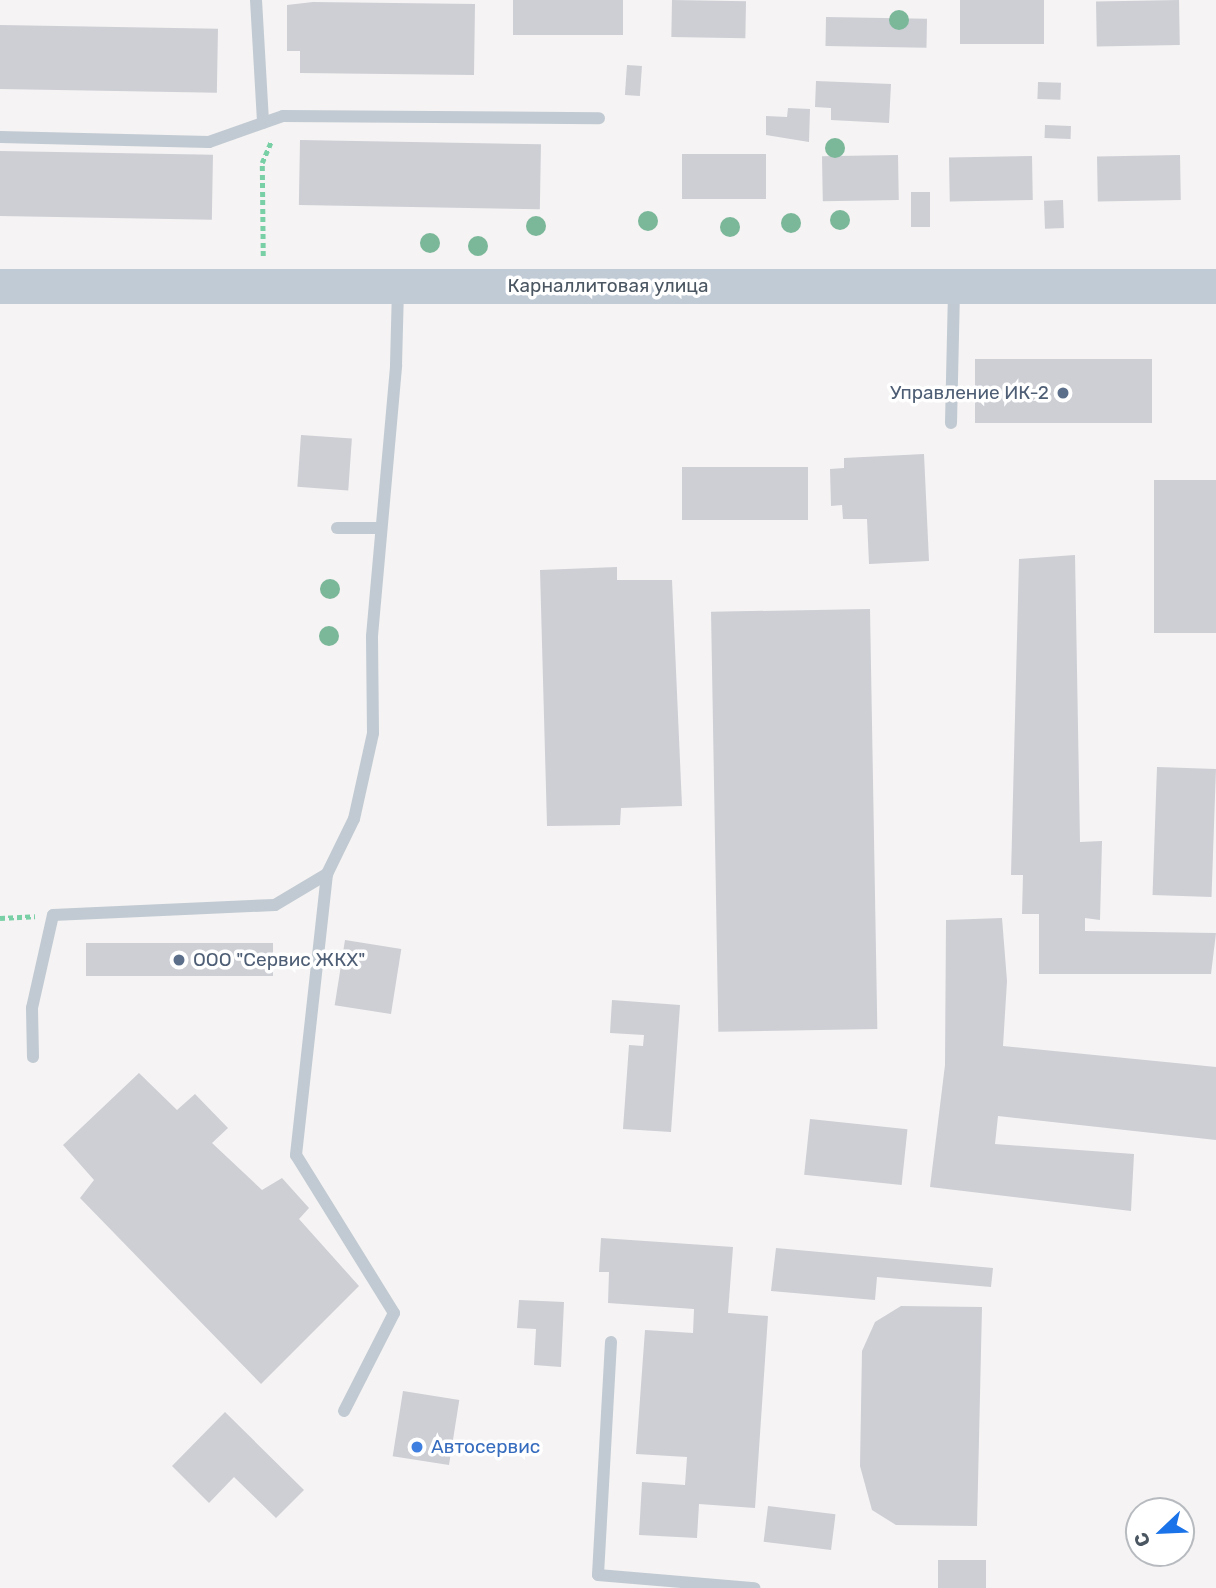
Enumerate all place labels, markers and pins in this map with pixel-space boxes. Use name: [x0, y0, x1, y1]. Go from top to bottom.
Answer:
place label: Управление ИК-2: [890, 382, 1049, 404]
marker: Управление ИК-2: [1055, 385, 1071, 401]
place label: ООО "Сервис ЖКХ": [193, 949, 365, 971]
marker: ООО "Сервис ЖКХ": [171, 952, 187, 968]
place label: Автосервис: [431, 1436, 540, 1458]
marker: Автосервис: [409, 1439, 425, 1455]

